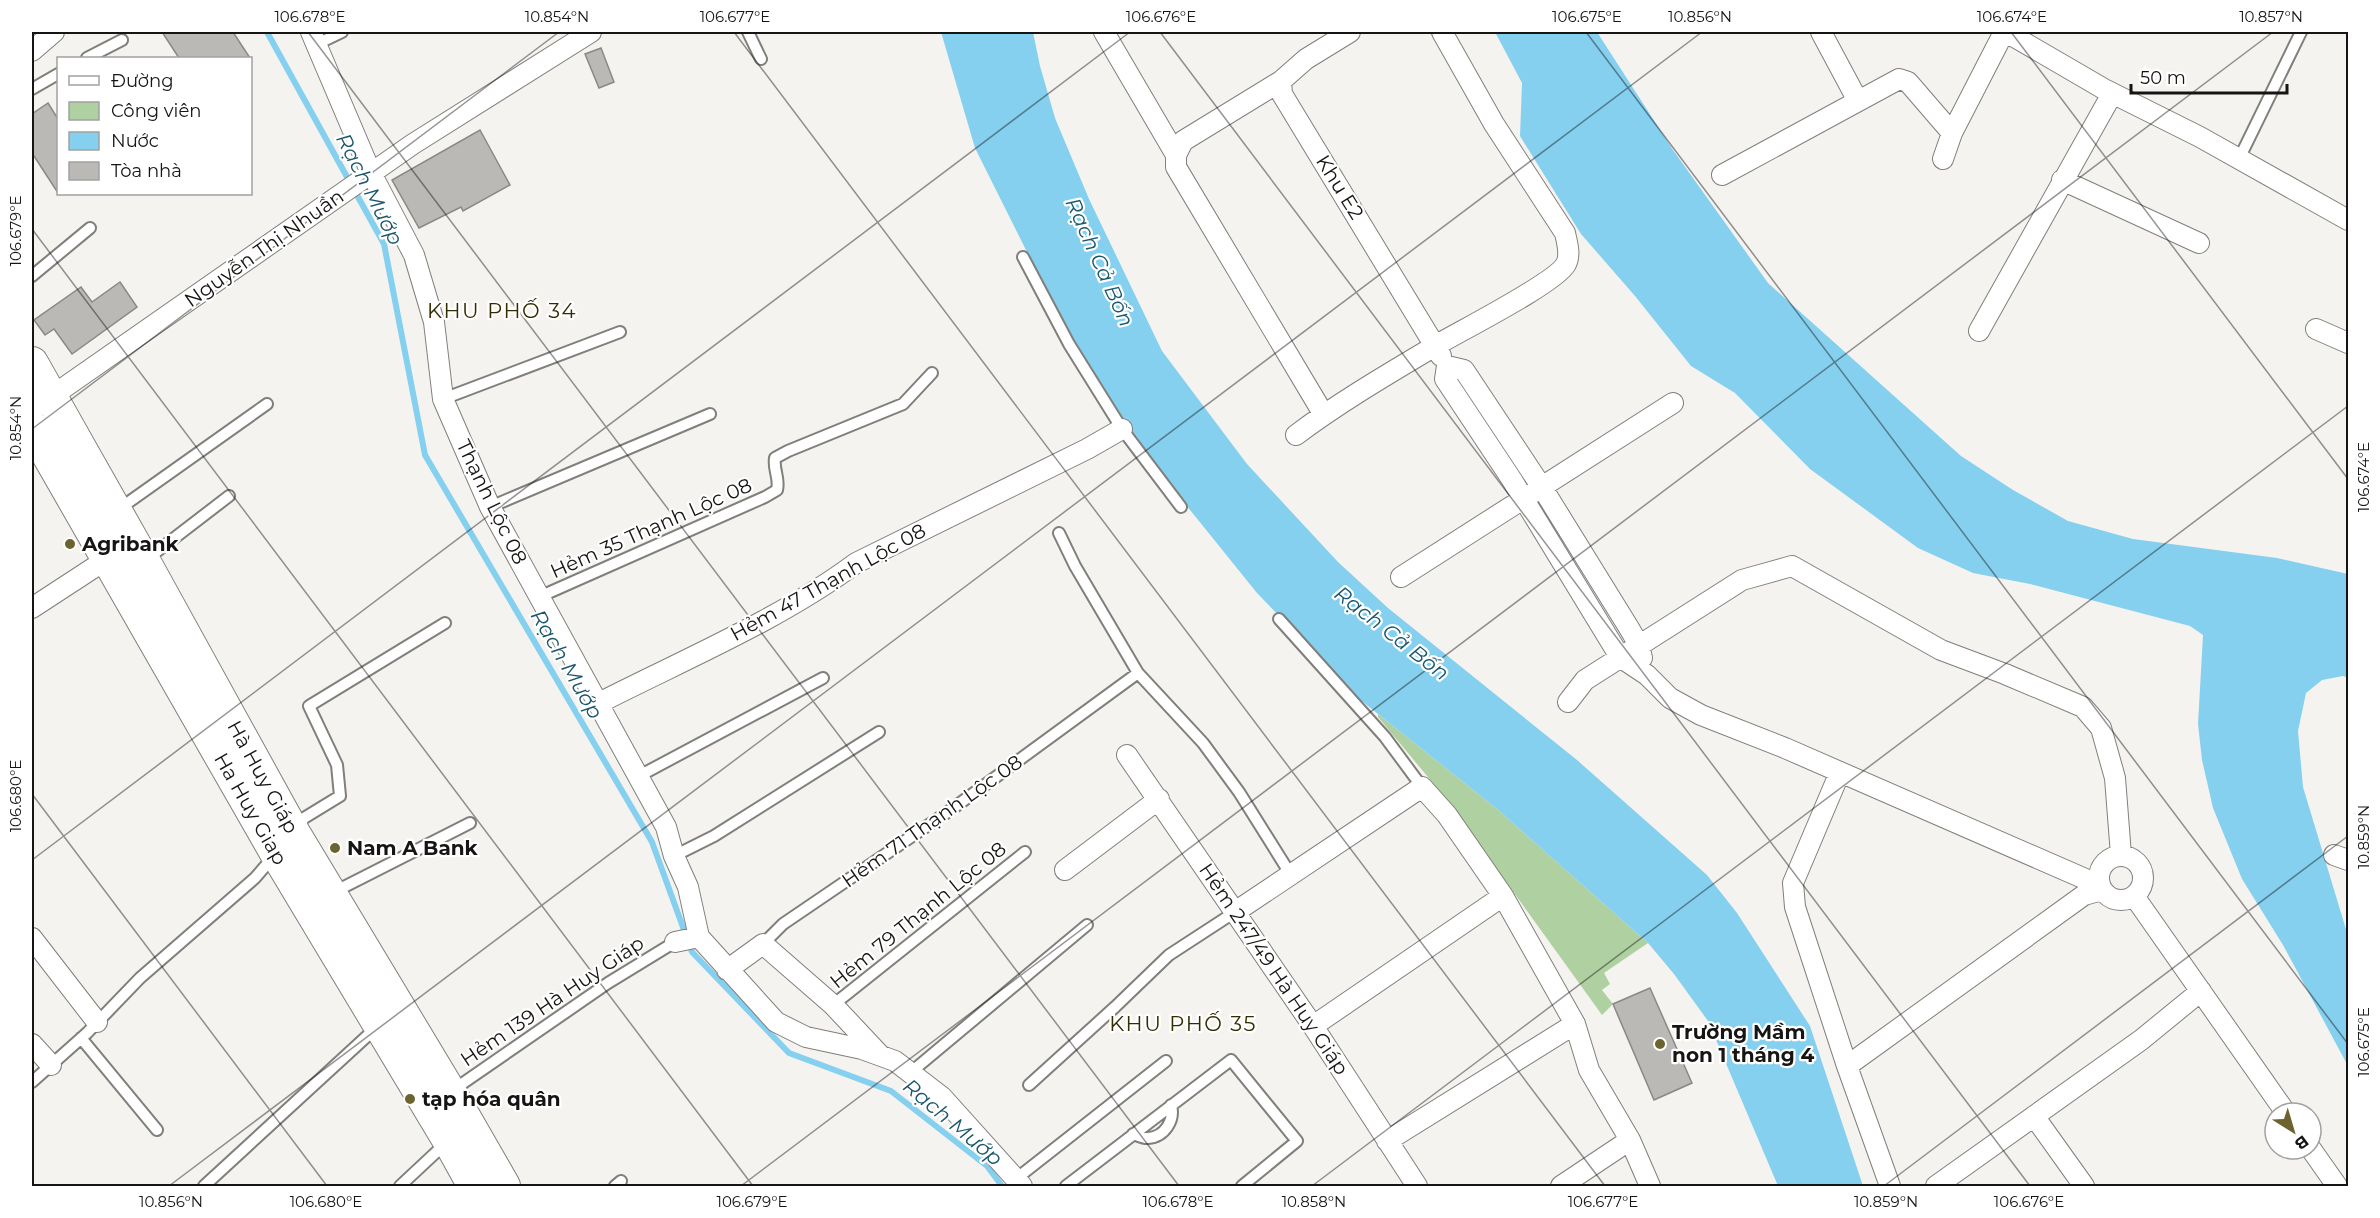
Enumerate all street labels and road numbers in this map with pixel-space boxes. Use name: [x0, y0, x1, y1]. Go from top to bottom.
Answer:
street label: Khu E2: [1311, 151, 1369, 223]
street label: Nguyễn Thị Nhuần: [180, 184, 348, 312]
street label: Thạnh Lộc 08: [451, 436, 533, 568]
street label: Hẻm 35 Thạnh Lộc 08: [546, 473, 756, 583]
street label: Hẻm 47 Thạnh Lộc 08: [726, 518, 930, 646]
street label: Hà Huy Giáp: [222, 716, 304, 838]
street label: Ha Huy Giap: [209, 748, 292, 869]
street label: Hẻm 71 Thạnh Lộc 08: [837, 750, 1027, 892]
street label: Hẻm 79 Thạnh Lộc 08: [825, 837, 1011, 993]
street label: Hẻm 247/49 Hà Huy Giáp: [1194, 859, 1354, 1079]
street label: Hẻm 139 Hà Huy Giáp: [456, 931, 648, 1071]

